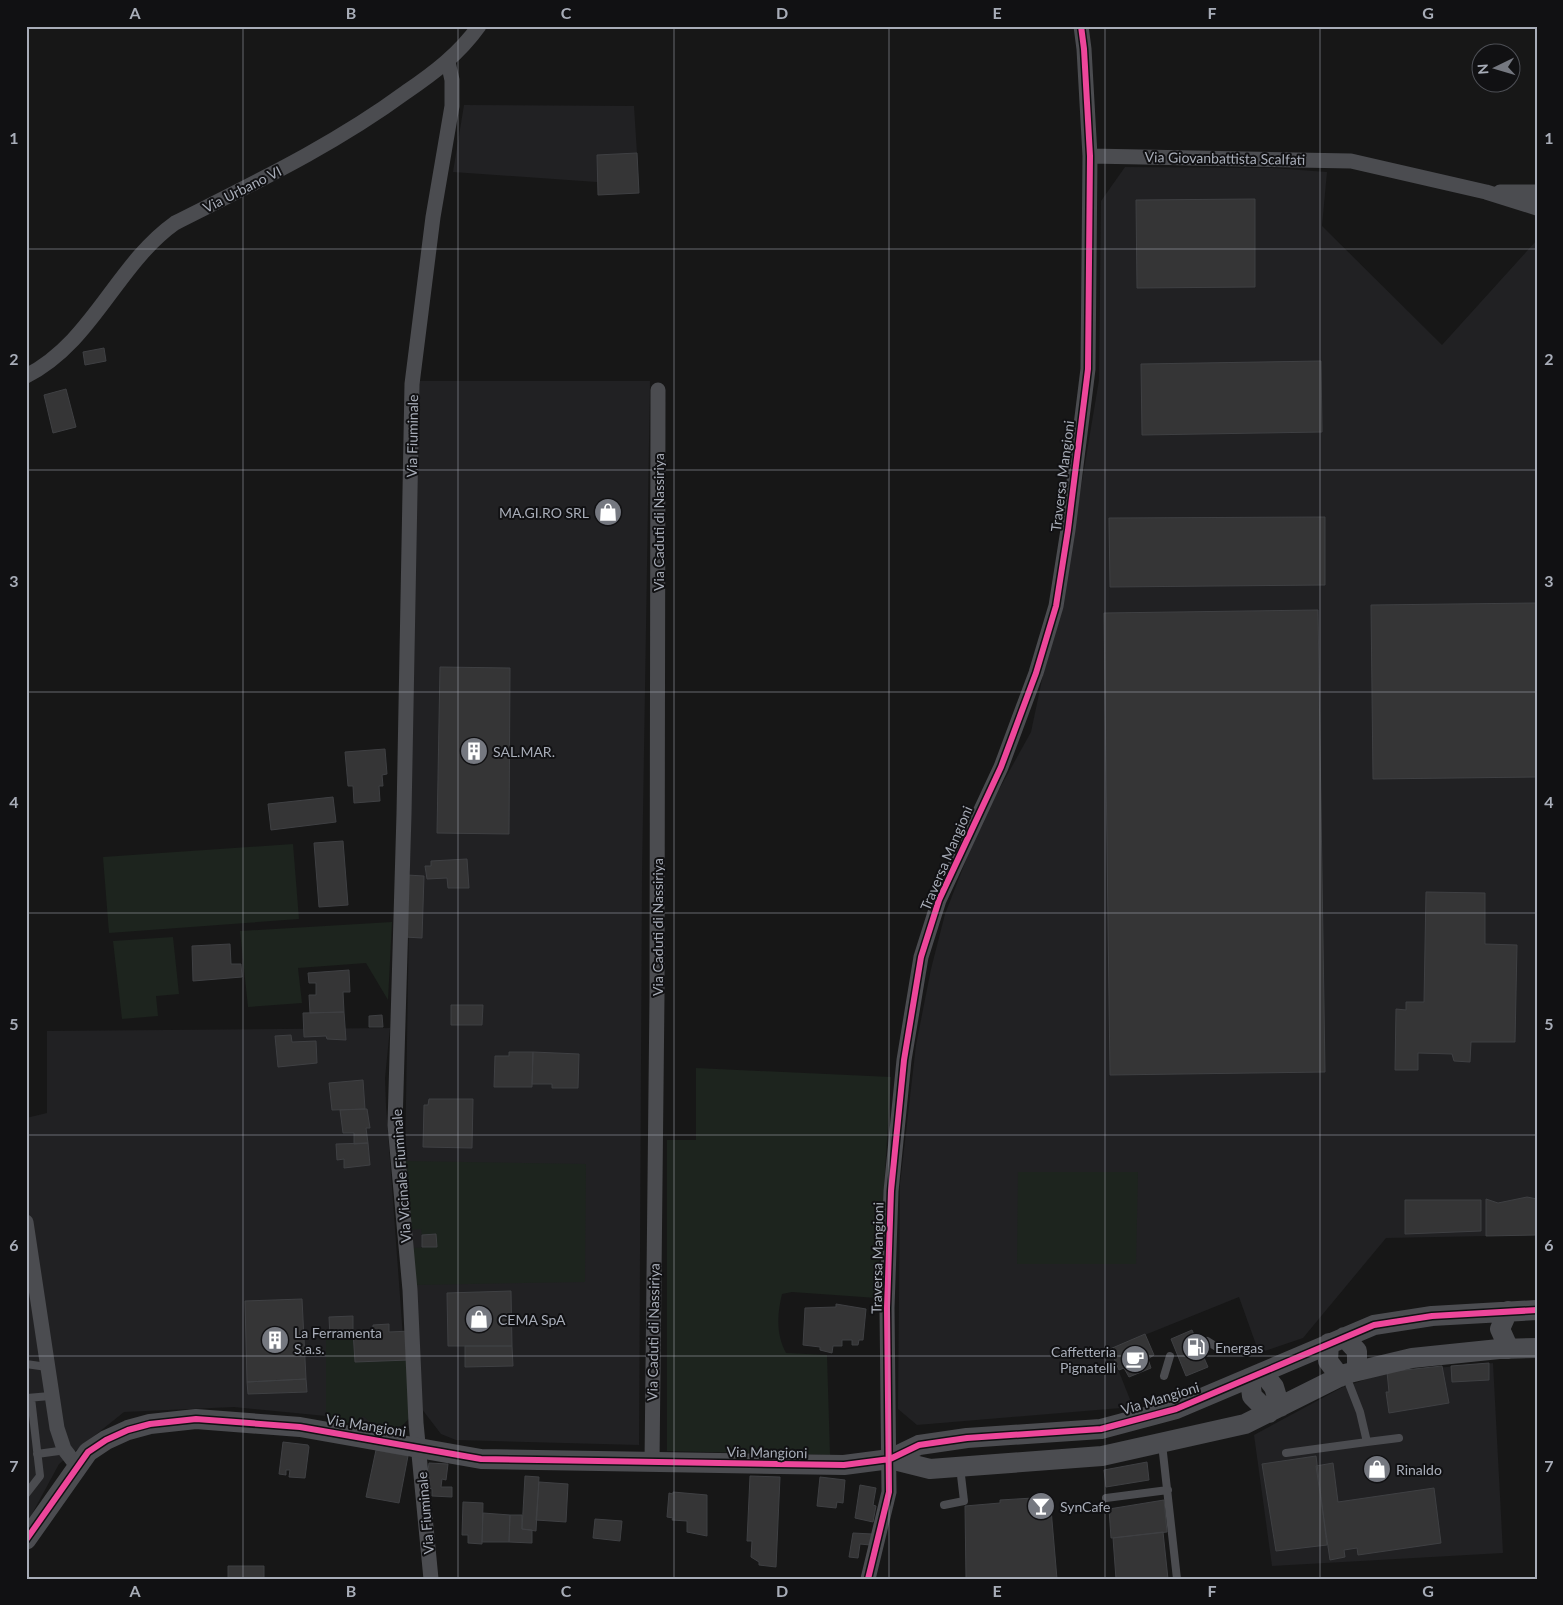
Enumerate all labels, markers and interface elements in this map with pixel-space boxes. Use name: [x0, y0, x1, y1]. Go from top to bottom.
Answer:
text: A: [128, 3, 141, 22]
text: B: [346, 3, 356, 22]
text: C: [561, 3, 572, 22]
text: D: [776, 3, 788, 22]
text: E: [992, 3, 1002, 22]
text: F: [1207, 3, 1217, 22]
text: G: [1422, 3, 1434, 22]
north arrow: [1470, 42, 1520, 92]
text: N: [1474, 63, 1491, 75]
text: 1: [9, 128, 19, 147]
text: 1: [1544, 128, 1554, 147]
street label: Via Giovanbattista Scalfati: [1145, 148, 1305, 168]
street label: Via Urbano VI: [200, 162, 284, 216]
text: 2: [9, 349, 19, 368]
text: 2: [1544, 349, 1554, 368]
street label: Via Fiuminale: [403, 394, 421, 478]
street label: Traversa Mangioni: [1047, 419, 1077, 533]
street label: Via Caduti di Nassiriya: [650, 453, 667, 591]
shop icon: MA.GI.RO SRL: [593, 497, 623, 527]
place label: MA.GI.RO SRL: [499, 504, 589, 521]
text: 3: [9, 571, 19, 590]
text: 3: [1544, 571, 1554, 590]
building icon: SAL.MAR.: [459, 736, 489, 766]
place label: SAL.MAR.: [493, 743, 555, 760]
text: 4: [9, 792, 19, 811]
text: 4: [1544, 792, 1554, 811]
street label: Traversa Mangioni: [916, 803, 976, 913]
street label: Via Caduti di Nassiriya: [649, 858, 666, 996]
text: 5: [9, 1014, 19, 1033]
text: 5: [1544, 1014, 1554, 1033]
street label: Via Vicinale Fiuminale: [388, 1108, 414, 1244]
street label: Traversa Mangioni: [868, 1202, 886, 1314]
text: 6: [9, 1235, 19, 1254]
text: 6: [1544, 1235, 1554, 1254]
street label: Via Caduti di Nassiriya: [643, 1263, 663, 1401]
shop icon: CEMA SpA: [464, 1304, 494, 1334]
place label: CEMA SpA: [498, 1311, 566, 1328]
place label: La Ferramenta S.a.s.: [294, 1324, 382, 1357]
building icon: La Ferramenta S.a.s.: [260, 1325, 290, 1355]
fuel station icon: Energas: [1181, 1332, 1211, 1362]
place label: Energas: [1215, 1339, 1263, 1356]
place label: Caffetteria Pignatelli: [1051, 1343, 1116, 1376]
cafe icon: Caffetteria Pignatelli: [1120, 1344, 1150, 1374]
street label: Via Mangioni: [1119, 1378, 1201, 1418]
street label: Via Mangioni: [325, 1410, 407, 1440]
street label: Via Mangioni: [727, 1443, 807, 1461]
shop icon: Rinaldo: [1362, 1454, 1392, 1484]
text: 7: [9, 1456, 19, 1475]
text: 7: [1544, 1456, 1554, 1475]
place label: Rinaldo: [1396, 1461, 1442, 1478]
street label: Via Fiuminale: [413, 1471, 437, 1555]
bar icon: SynCafe: [1026, 1491, 1056, 1521]
place label: SynCafe: [1060, 1498, 1110, 1515]
text: A: [128, 1581, 141, 1600]
text: B: [346, 1581, 356, 1600]
text: C: [561, 1581, 572, 1600]
text: D: [776, 1581, 788, 1600]
text: E: [992, 1581, 1002, 1600]
text: F: [1207, 1581, 1217, 1600]
text: G: [1422, 1581, 1434, 1600]

